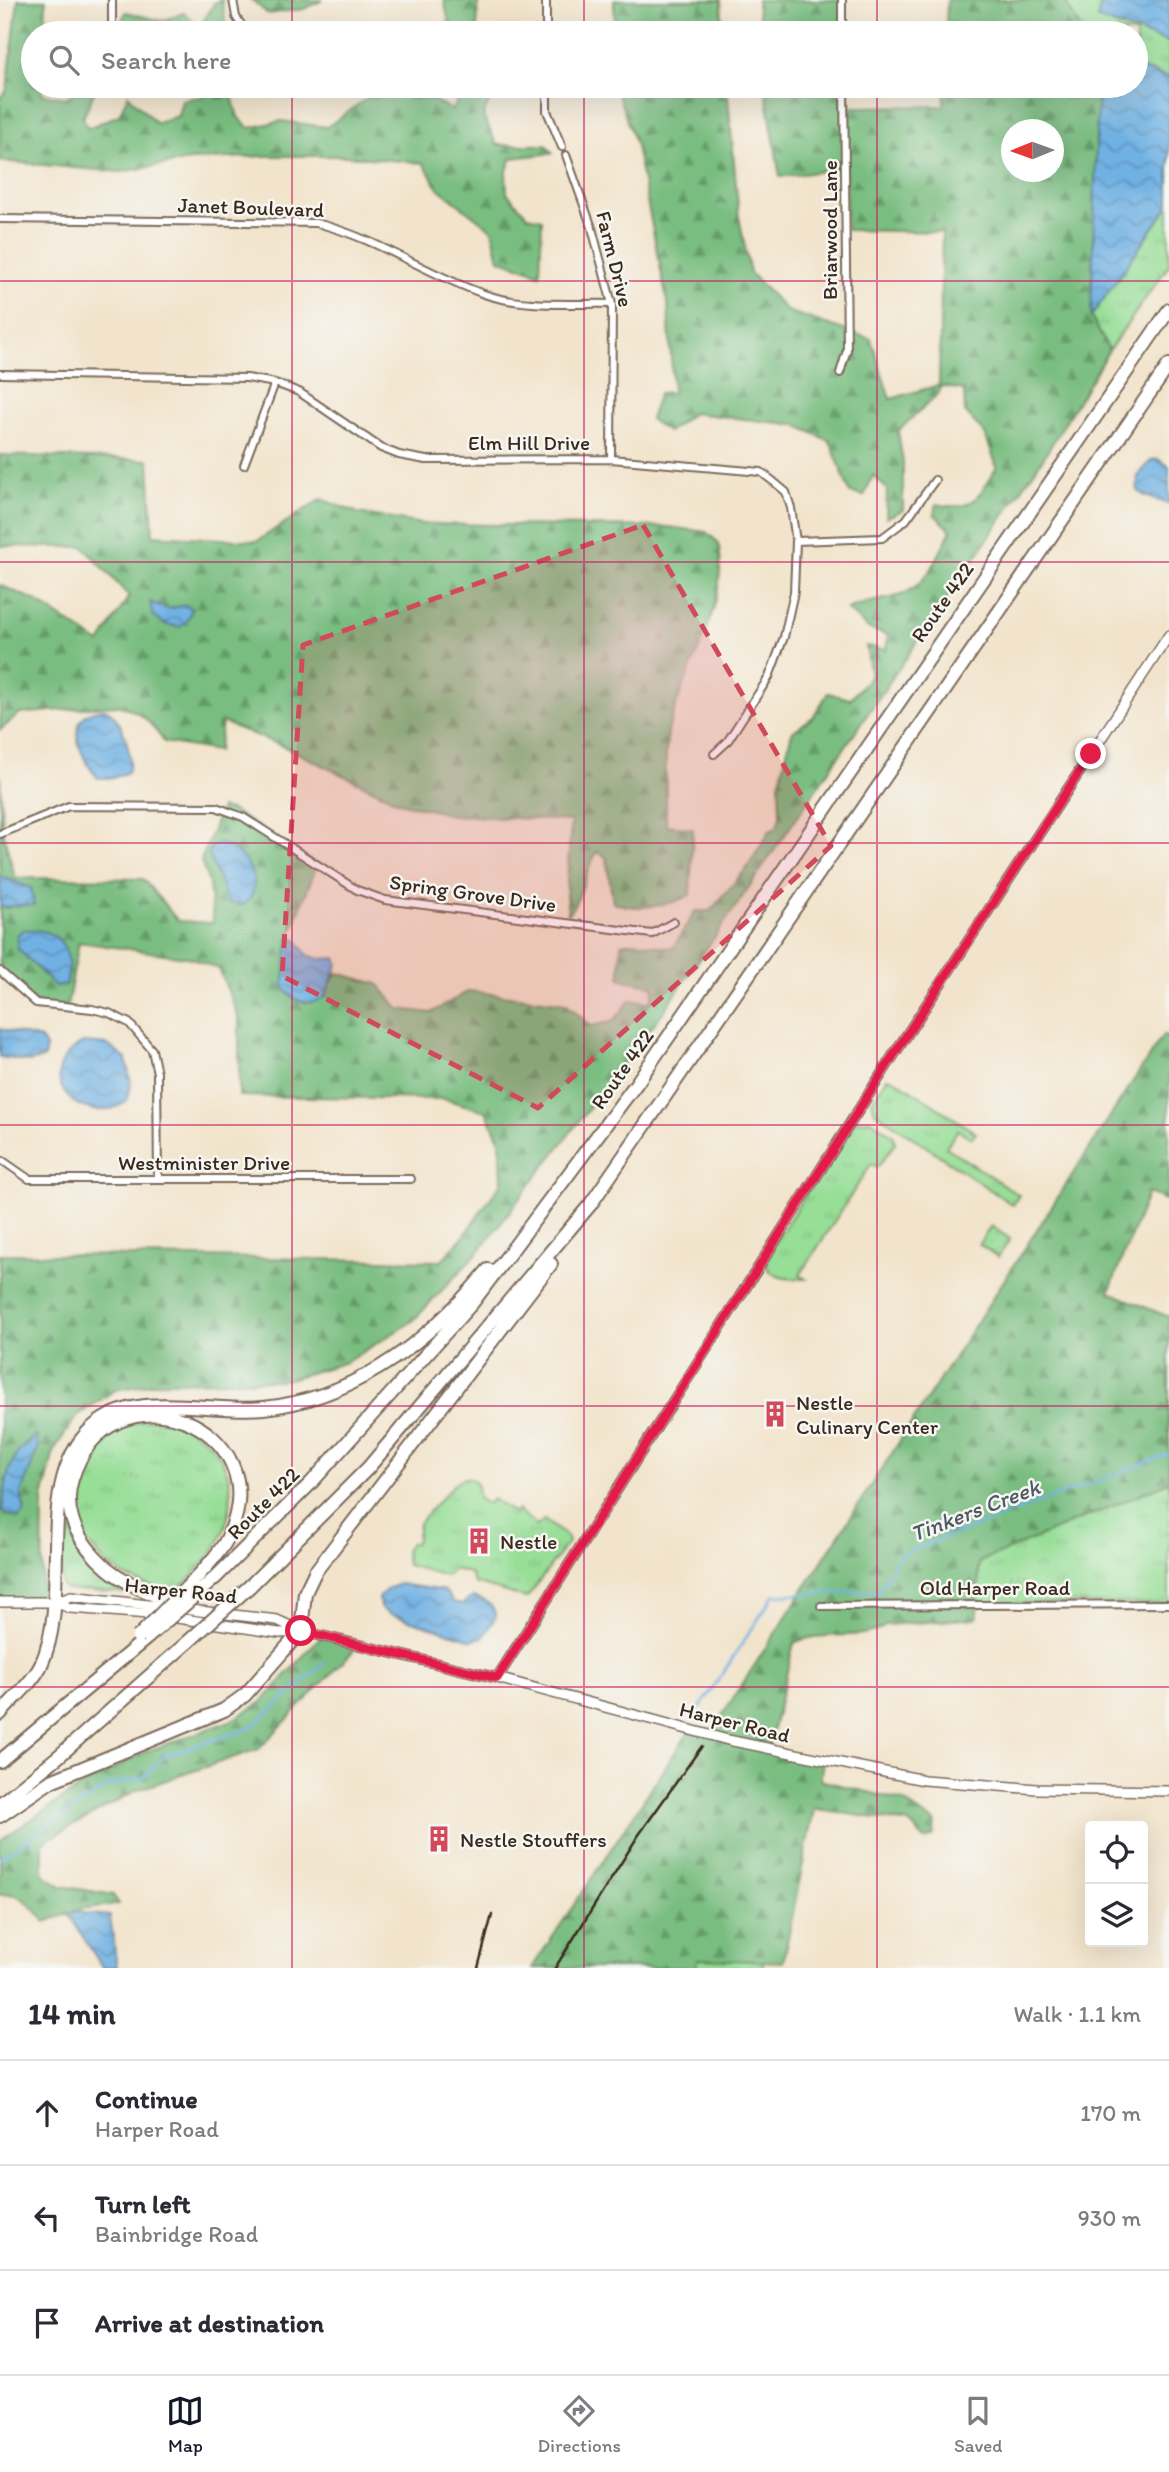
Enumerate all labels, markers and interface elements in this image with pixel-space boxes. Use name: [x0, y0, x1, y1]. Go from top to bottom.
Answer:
search box: [21, 21, 1148, 98]
icon: search: [45, 41, 83, 79]
text: Search here: [101, 44, 231, 76]
north arrow: [1001, 119, 1064, 182]
street label: Briarwood Lane: [817, 160, 842, 300]
street label: Janet Boulevard: [177, 192, 325, 222]
street label: Farm Drive: [591, 209, 639, 309]
street label: Elm Hill Drive: [468, 430, 590, 455]
street label: Route 422: [905, 557, 979, 647]
route end: [1075, 738, 1106, 769]
street label: Spring Grove Drive: [388, 869, 558, 917]
street label: Route 422: [585, 1024, 659, 1114]
street label: Westminister Drive: [118, 1150, 290, 1175]
place label: Nestle Culinary Center: [796, 1390, 939, 1439]
building icon: Nestle Culinary Center: [760, 1399, 790, 1429]
street label: Route 422: [222, 1462, 304, 1544]
water label: Tinkers Creek: [906, 1472, 1045, 1548]
building icon: Nestle: [464, 1526, 494, 1556]
place label: Nestle: [500, 1529, 557, 1554]
street label: Harper Road: [123, 1572, 239, 1608]
street label: Old Harper Road: [920, 1575, 1071, 1600]
route start: [285, 1615, 316, 1646]
street label: Harper Road: [677, 1696, 793, 1748]
map controls: [1085, 1821, 1148, 1947]
button: locate: [1085, 1821, 1148, 1884]
building icon: Nestle Stouffers: [424, 1824, 454, 1854]
place label: Nestle Stouffers: [460, 1827, 607, 1852]
button: layers: [1085, 1884, 1148, 1947]
text: 14 min: [28, 1995, 116, 2032]
text: Walk · 1.1 km: [1013, 2000, 1141, 2028]
text: Continue: [95, 2083, 198, 2115]
icon: ahead: [28, 2094, 66, 2132]
text: 170 m: [1080, 2099, 1141, 2127]
text: Harper Road: [95, 2115, 219, 2143]
text: Turn left: [95, 2188, 191, 2220]
icon: left: [28, 2199, 66, 2237]
text: 930 m: [1078, 2204, 1141, 2232]
text: Bainbridge Road: [95, 2220, 258, 2248]
icon: arrive: [28, 2304, 66, 2342]
text: Arrive at destination: [95, 2307, 324, 2339]
tab: Map: [166, 2392, 204, 2457]
tab: Directions: [537, 2392, 621, 2457]
tab: Saved: [954, 2392, 1002, 2457]

